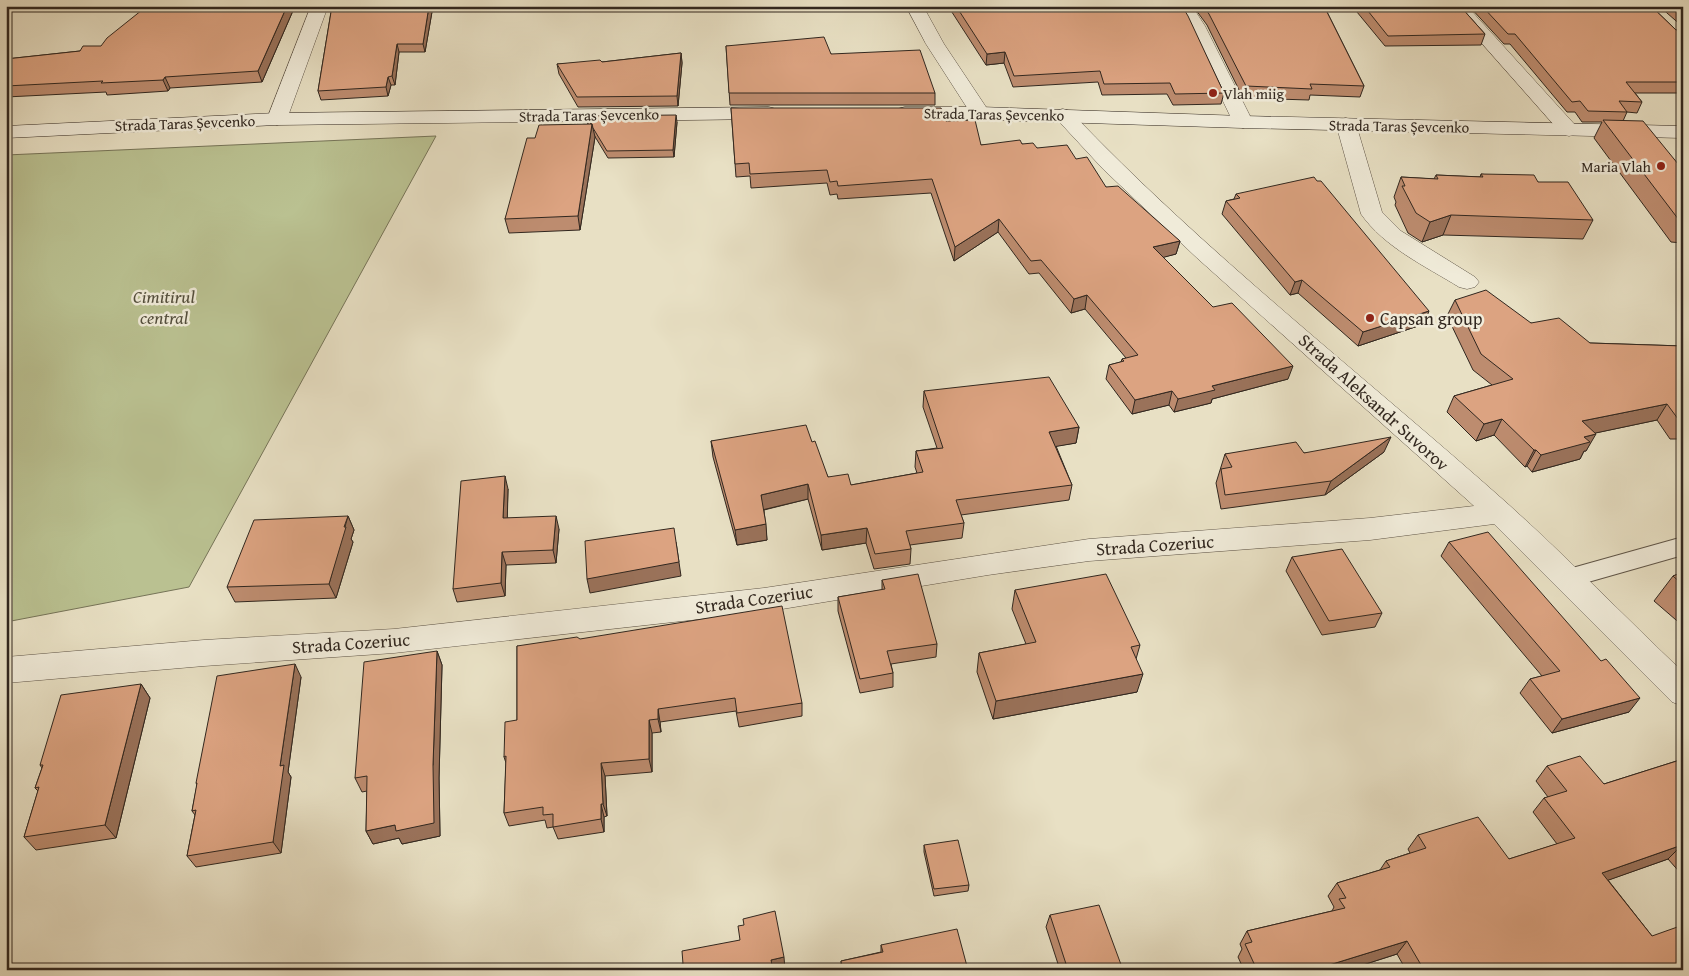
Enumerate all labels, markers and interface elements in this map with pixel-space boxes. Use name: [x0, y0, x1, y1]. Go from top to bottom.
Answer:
place label: Vlah miig: [1223, 83, 1285, 104]
marker: Vlah miig: [1207, 87, 1219, 99]
street label: Strada Taras Șevcenko: [924, 102, 1065, 126]
street label: Strada Taras Șevcenko: [519, 103, 660, 127]
street label: Strada Taras Șevcenko: [114, 110, 256, 136]
street label: Strada Taras Șevcenko: [1329, 114, 1470, 138]
place label: Maria Vlah: [1581, 156, 1652, 177]
marker: Maria Vlah: [1655, 160, 1667, 172]
park label: Cimitirul central: [133, 283, 196, 331]
place label: Capsan group: [1380, 305, 1483, 332]
marker: Capsan group: [1364, 312, 1376, 324]
street label: Strada Aleksandr Suvorov: [1293, 327, 1455, 477]
street label: Strada Cozeriuc: [1095, 527, 1215, 563]
street label: Strada Cozeriuc: [693, 577, 815, 621]
street label: Strada Cozeriuc: [291, 625, 411, 661]

